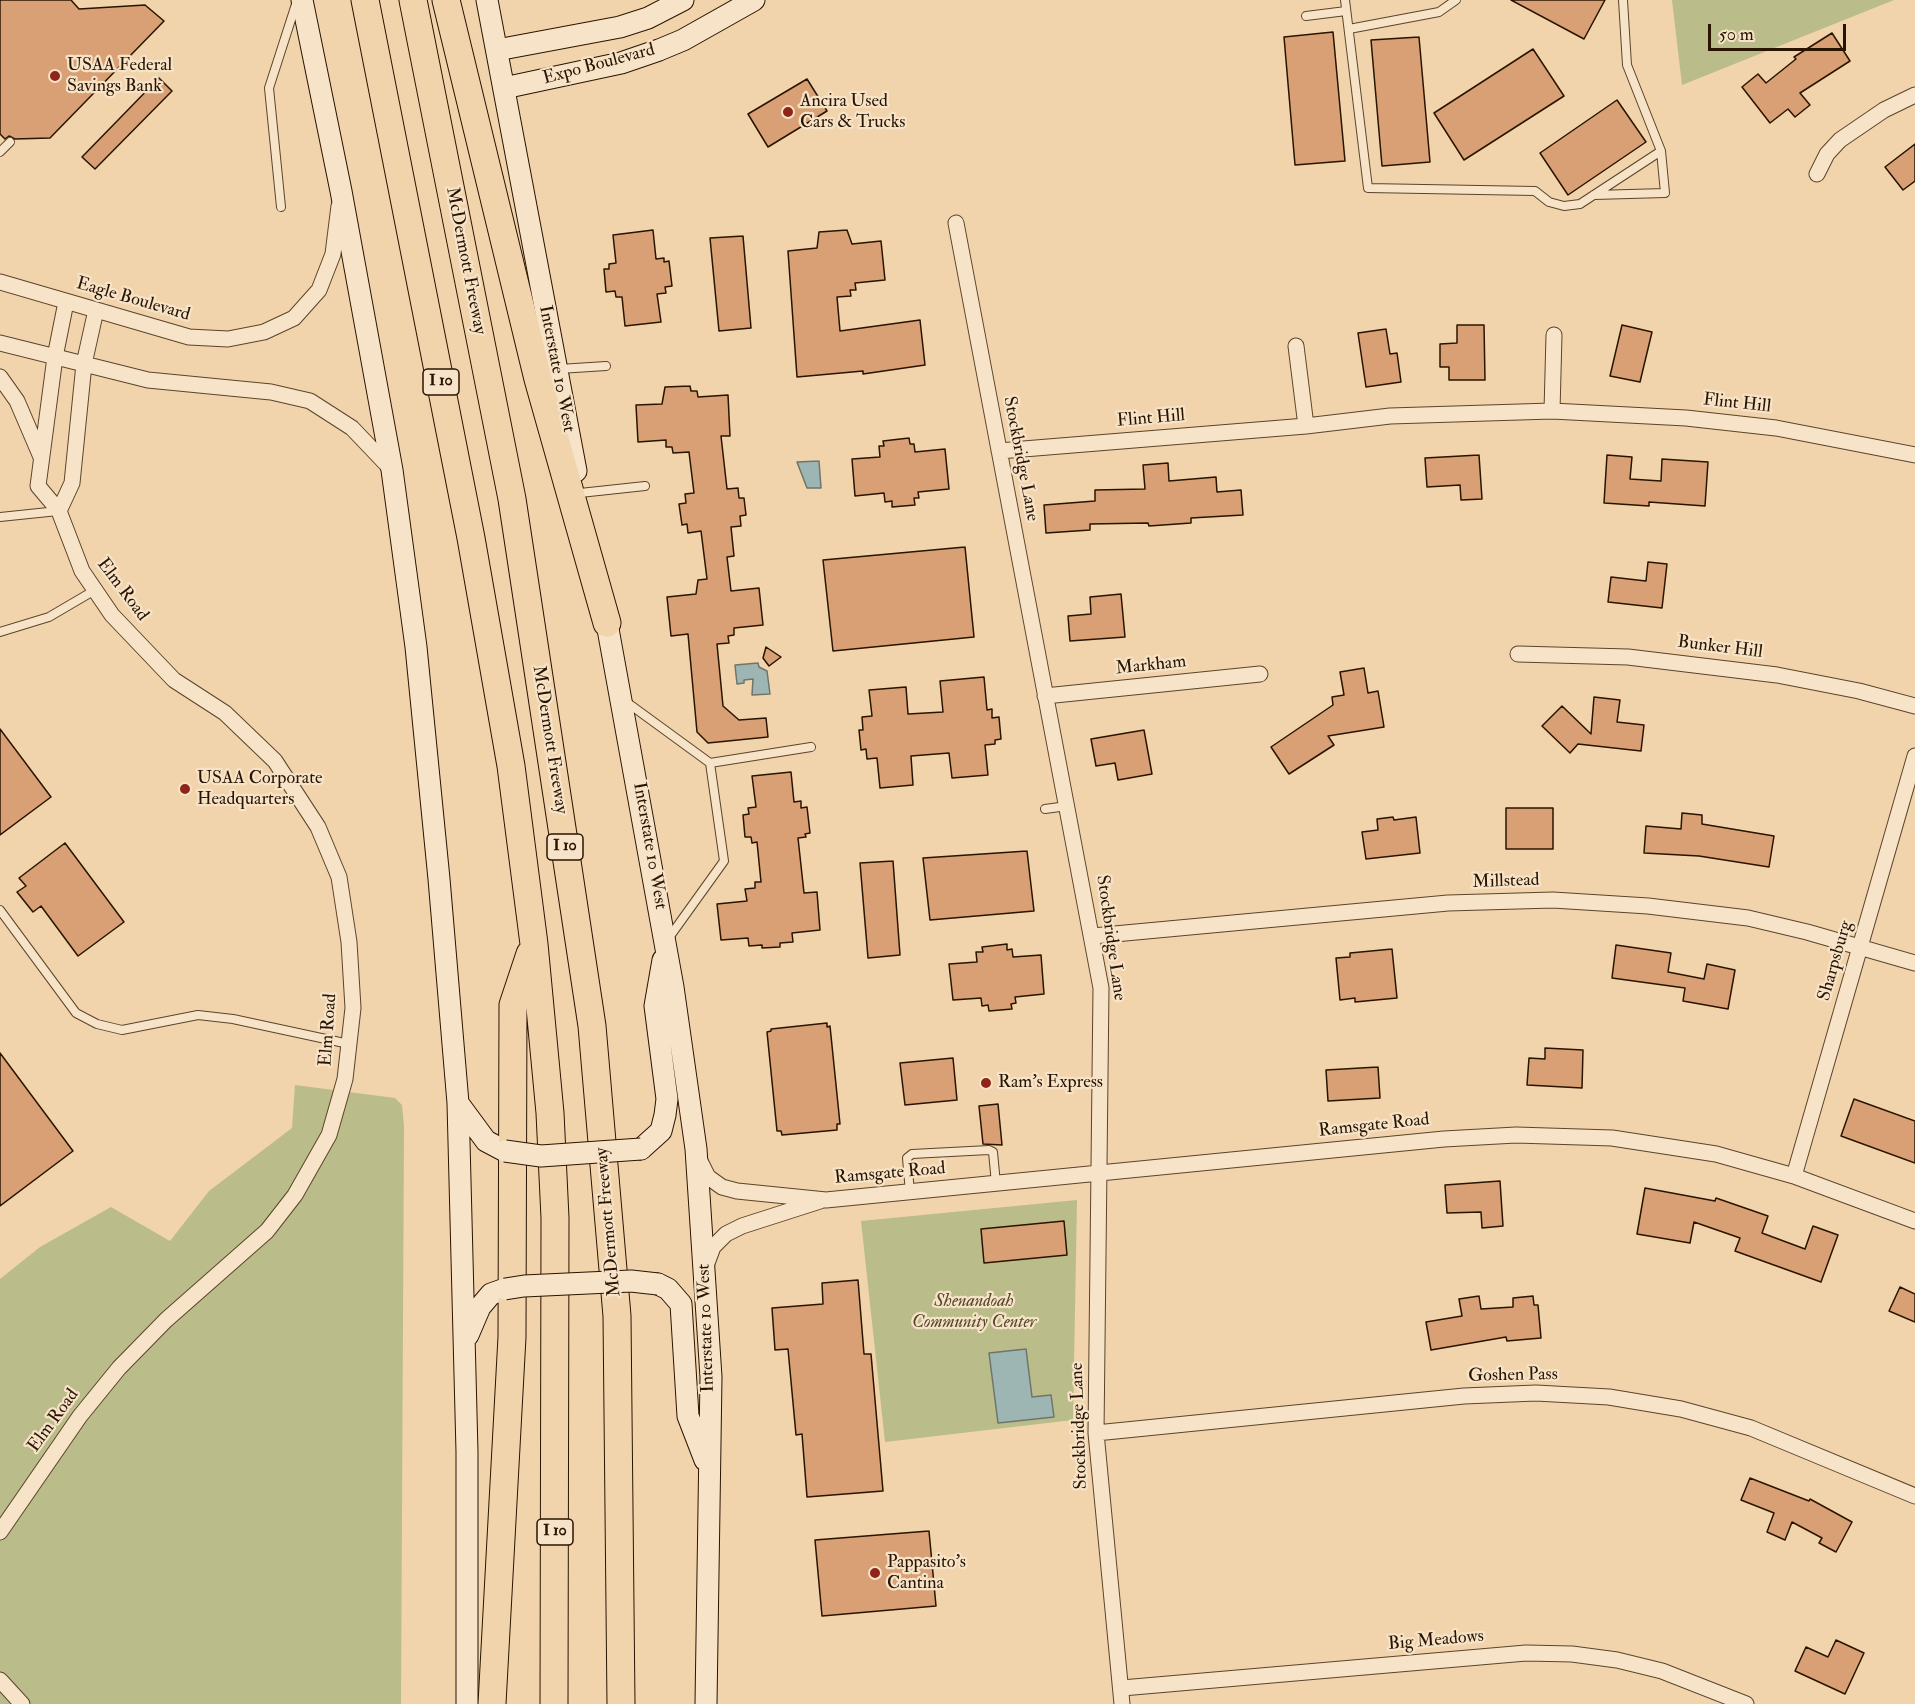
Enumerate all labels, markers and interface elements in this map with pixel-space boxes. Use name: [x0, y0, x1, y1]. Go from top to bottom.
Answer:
scale bar: [1711, 12, 1849, 50]
text: 50 m: [1719, 23, 1754, 46]
street label: Expo Boulevard: [541, 40, 657, 90]
place label: USAA Federal Savings Bank: [67, 55, 172, 98]
marker: USAA Federal Savings Bank: [48, 69, 62, 83]
place label: Ancira Used Cars & Trucks: [800, 91, 905, 134]
marker: Ancira Used Cars & Trucks: [781, 105, 795, 119]
street label: McDermott Freeway: [440, 185, 490, 337]
street label: Eagle Boulevard: [74, 273, 192, 327]
street label: Interstate 10 West: [533, 304, 579, 434]
road number: I 10: [423, 369, 459, 395]
street label: Flint Hill: [1702, 390, 1772, 418]
street label: Stockbridge Lane: [997, 395, 1043, 523]
street label: Flint Hill: [1116, 405, 1186, 433]
street label: Elm Road: [91, 554, 153, 626]
street label: Bunker Hill: [1676, 632, 1764, 664]
street label: Markham: [1115, 652, 1187, 680]
street label: McDermott Freeway: [527, 664, 571, 816]
place label: USAA Corporate Headquarters: [197, 768, 323, 810]
street label: Interstate 10 West: [627, 781, 671, 911]
marker: USAA Corporate Headquarters: [178, 782, 192, 796]
road number: I 10: [547, 834, 583, 860]
street label: Millstead: [1472, 870, 1540, 894]
street label: Stockbridge Lane: [1090, 874, 1130, 1002]
street label: Sharpsburg: [1814, 918, 1858, 1004]
street label: Elm Road: [316, 993, 342, 1067]
place label: Ram's Express: [998, 1072, 1103, 1094]
marker: Ram's Express: [979, 1076, 993, 1090]
street label: Ramsgate Road: [1317, 1109, 1431, 1143]
street label: McDermott Freeway: [592, 1146, 626, 1298]
street label: Ramsgate Road: [834, 1158, 946, 1190]
street label: Interstate 10 West: [694, 1263, 720, 1393]
park label: Shenandoah Community Center: [912, 1291, 1036, 1334]
street label: Stockbridge Lane: [1067, 1362, 1093, 1490]
street label: Goshen Pass: [1468, 1364, 1558, 1388]
street label: Elm Road: [24, 1385, 84, 1457]
road number: I 10: [537, 1519, 573, 1545]
place label: Pappasito's Cantina: [887, 1552, 966, 1594]
marker: Pappasito's Cantina: [868, 1566, 882, 1580]
street label: Big Meadows: [1387, 1626, 1485, 1656]

